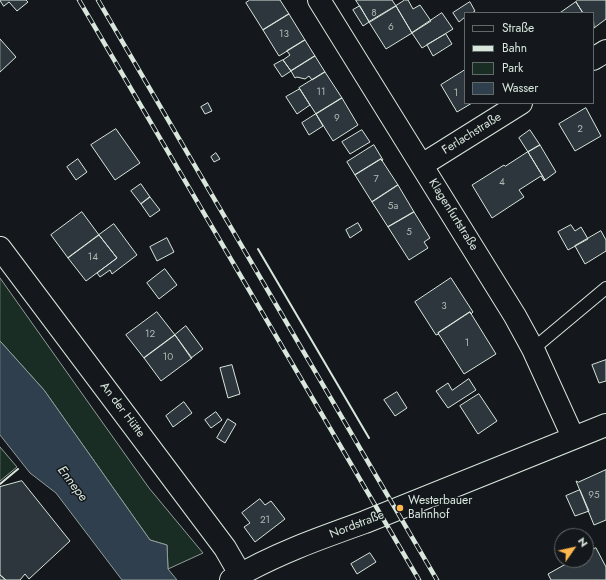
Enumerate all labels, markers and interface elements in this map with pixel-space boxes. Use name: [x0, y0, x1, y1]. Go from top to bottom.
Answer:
house number: 8: [371, 8, 377, 20]
legend: [464, 12, 594, 104]
text: Straße: [502, 19, 534, 37]
house number: 6: [388, 22, 394, 34]
house number: 13: [279, 29, 289, 41]
text: Bahn: [502, 39, 527, 57]
text: Park: [502, 59, 523, 77]
text: Wasser: [502, 79, 538, 97]
house number: 11: [317, 87, 325, 99]
house number: 1: [454, 88, 458, 100]
street label: Ferlachstraße: [440, 110, 504, 158]
house number: 9: [334, 113, 340, 125]
house number: 2: [577, 124, 583, 136]
house number: 7: [373, 174, 379, 186]
street label: Klagenfurtstraße: [425, 176, 481, 254]
house number: 4: [499, 177, 505, 189]
house number: 5a: [388, 201, 398, 213]
house number: 5: [406, 227, 412, 239]
house number: 14: [88, 252, 98, 264]
house number: 3: [441, 301, 447, 313]
house number: 12: [145, 329, 155, 341]
house number: 1: [465, 338, 469, 350]
house number: 10: [163, 352, 173, 364]
street label: An der Hütte: [97, 380, 147, 440]
water label: Ennepe: [54, 463, 90, 505]
house number: 95: [588, 490, 600, 502]
place label: Westerbauer Bahnhof: [408, 494, 472, 522]
marker: Westerbauer Bahnhof: [395, 503, 405, 513]
street label: Nordstraße: [328, 508, 386, 542]
house number: 21: [260, 515, 270, 527]
north arrow: [554, 528, 594, 568]
text: N: [574, 534, 592, 550]

